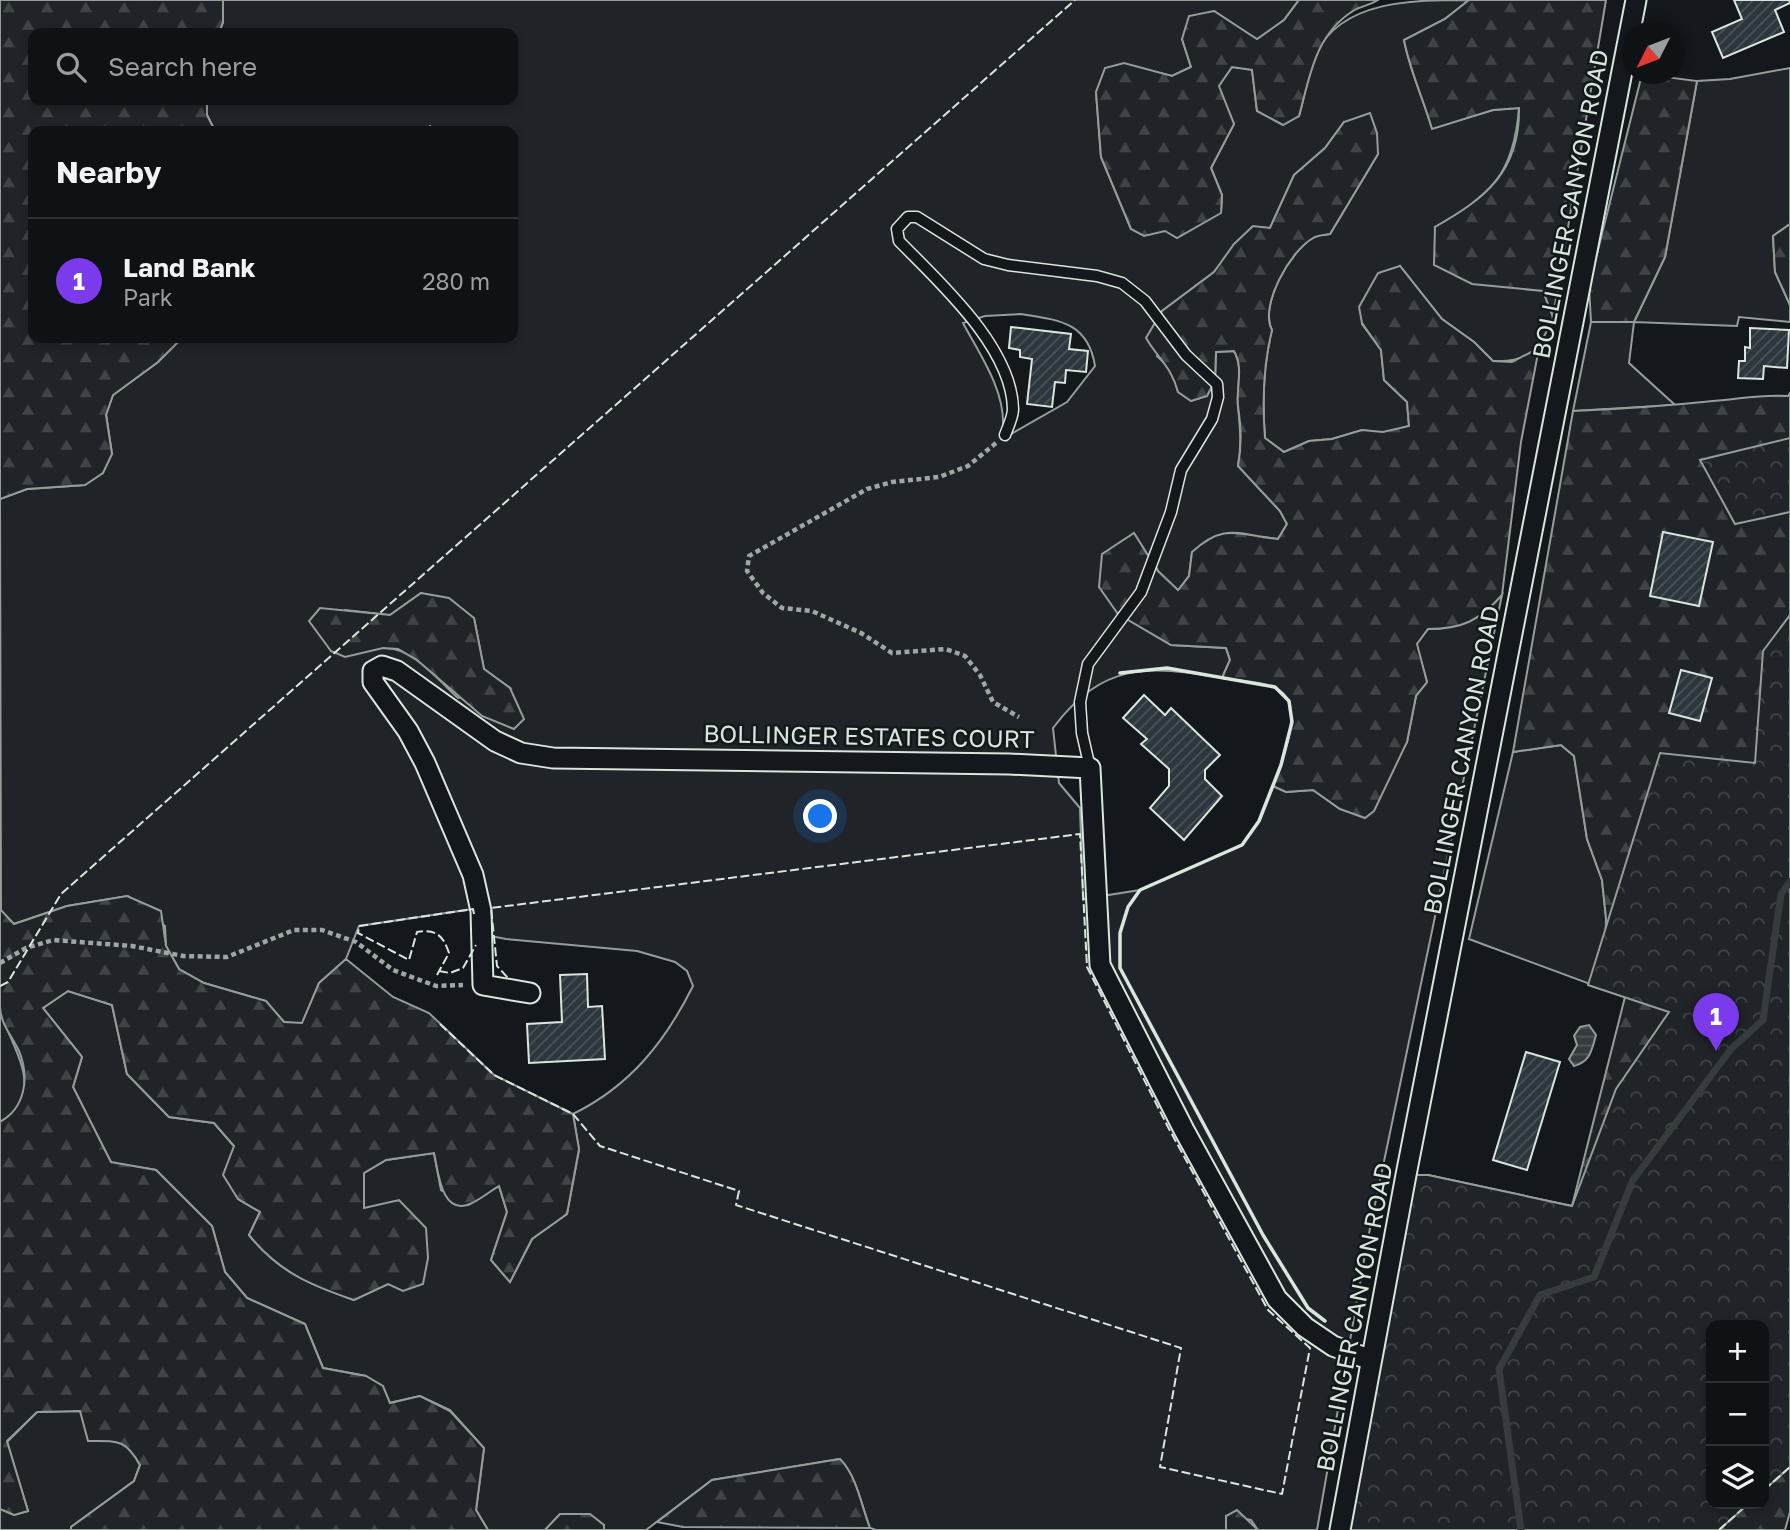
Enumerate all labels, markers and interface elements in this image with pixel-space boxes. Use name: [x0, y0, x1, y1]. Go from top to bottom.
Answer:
north arrow: [1622, 21, 1685, 84]
search box: [28, 28, 518, 105]
street label: BOLLINGER CANYON ROAD: [1525, 47, 1614, 361]
icon: search: [52, 48, 90, 86]
text: Search here: [108, 51, 257, 82]
text: Nearby: [56, 154, 161, 190]
text: Land Bank: [123, 252, 256, 283]
text: 1: [73, 267, 85, 295]
text: 280 m: [422, 267, 490, 295]
text: Park: [123, 283, 173, 311]
street label: BOLLINGER CANYON ROAD: [1416, 603, 1505, 917]
street label: BOLLINGER ESTATES COURT: [703, 718, 1035, 753]
your location: [803, 799, 837, 833]
pin: 1: [1693, 993, 1739, 1051]
street label: BOLLINGER CANYON ROAD: [1309, 1160, 1398, 1474]
map controls: [1706, 1320, 1769, 1509]
button: +: [1706, 1320, 1769, 1383]
button: −: [1706, 1383, 1769, 1446]
button: layers: [1706, 1446, 1769, 1509]

